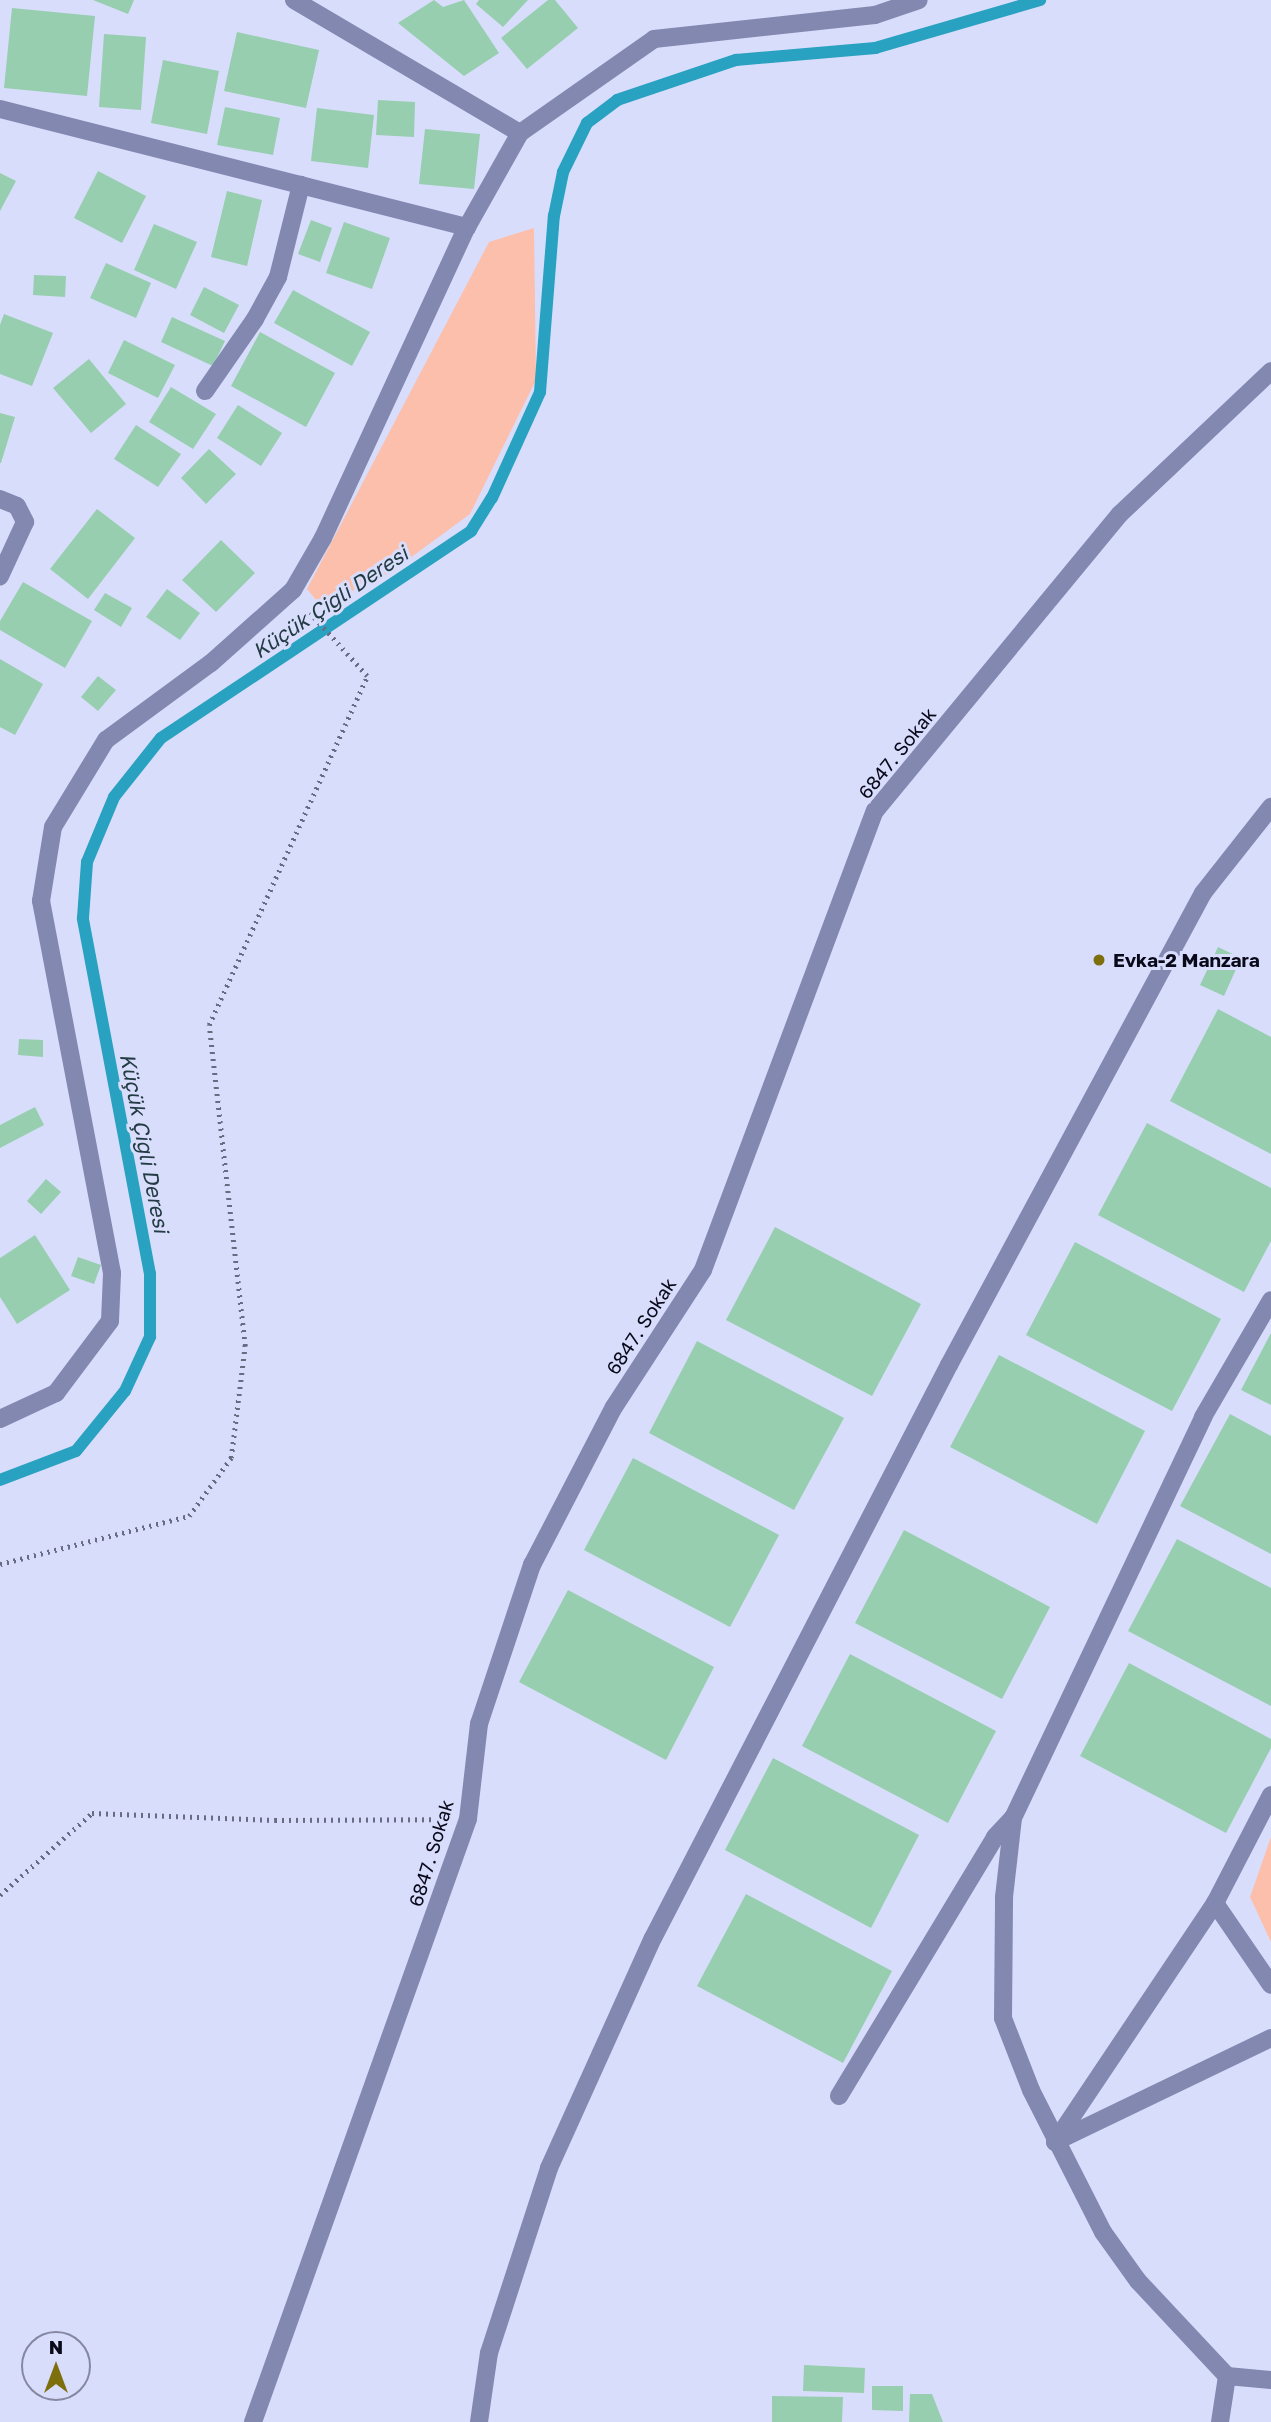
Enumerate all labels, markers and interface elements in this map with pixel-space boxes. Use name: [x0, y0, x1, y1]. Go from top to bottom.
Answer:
water label: Küçük Çiğli Deresi: [247, 541, 413, 663]
street label: 6847. Sokak: [853, 703, 941, 803]
place label: Evka-2 Manzara: [1113, 949, 1260, 971]
marker: Evka-2 Manzara: [1091, 952, 1107, 968]
water label: Küçük Çiğli Deresi: [115, 1051, 175, 1235]
street label: 6847. Sokak: [601, 1273, 681, 1379]
street label: 6847. Sokak: [404, 1797, 458, 1909]
north arrow: [21, 2331, 91, 2401]
text: N: [49, 2335, 63, 2358]

